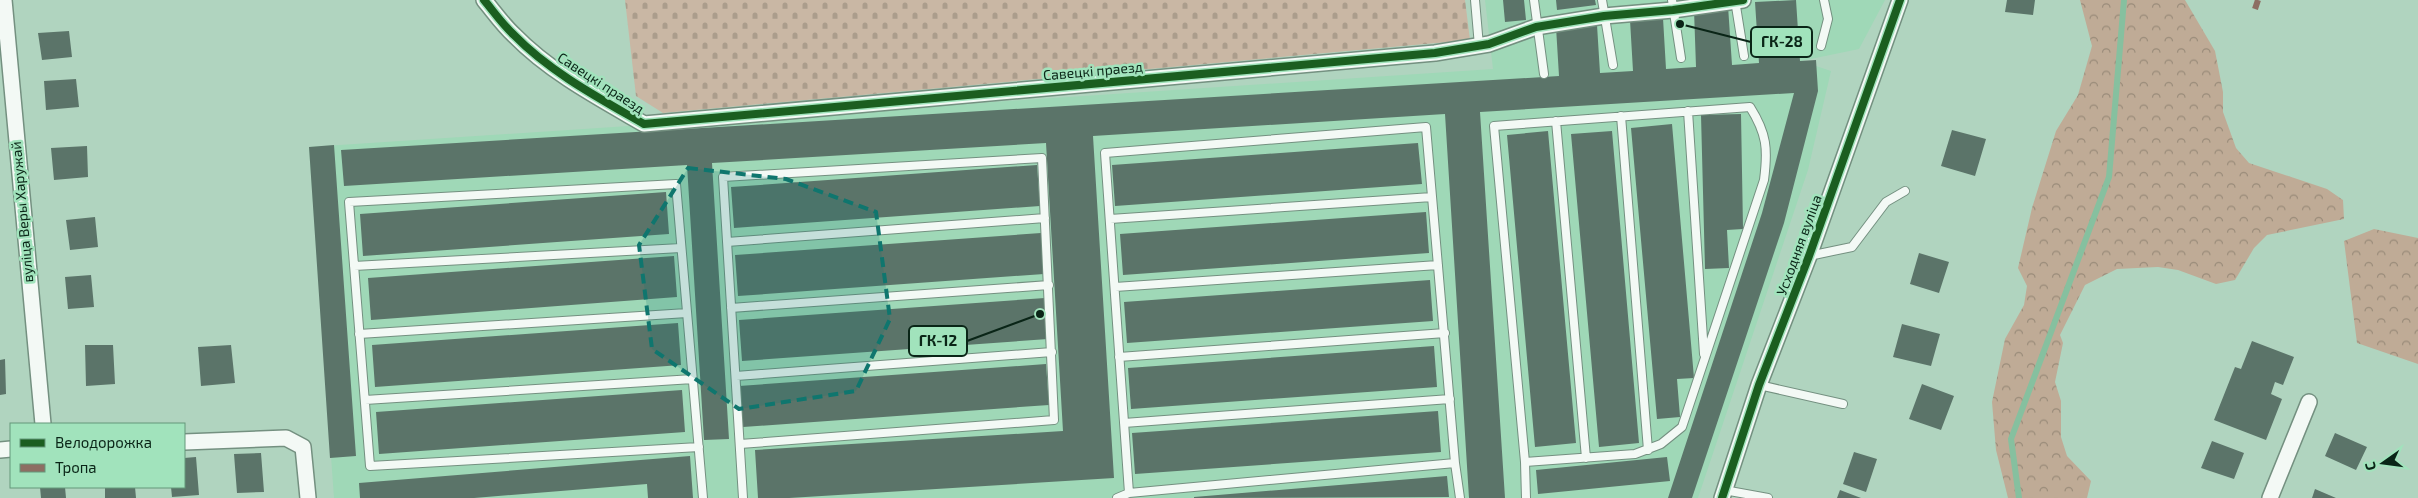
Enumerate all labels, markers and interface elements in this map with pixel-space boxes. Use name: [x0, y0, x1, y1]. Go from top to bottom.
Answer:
callout: ГК-28: [1751, 27, 1812, 57]
text: ГК-28: [1761, 32, 1803, 50]
street label: Савецкі праезд: [555, 48, 648, 117]
street label: Савецкі праезд: [1042, 58, 1144, 83]
street label: вуліца Веры Харужай: [7, 141, 36, 283]
street label: Усходняя вуліца: [1772, 192, 1825, 298]
callout: ГК-12: [909, 326, 967, 356]
text: ГК-12: [919, 331, 958, 349]
legend: [10, 423, 185, 488]
text: Велодорожка: [55, 433, 152, 451]
north arrow: [2358, 438, 2408, 488]
text: Тропа: [55, 458, 97, 476]
text: С: [2361, 460, 2379, 472]

